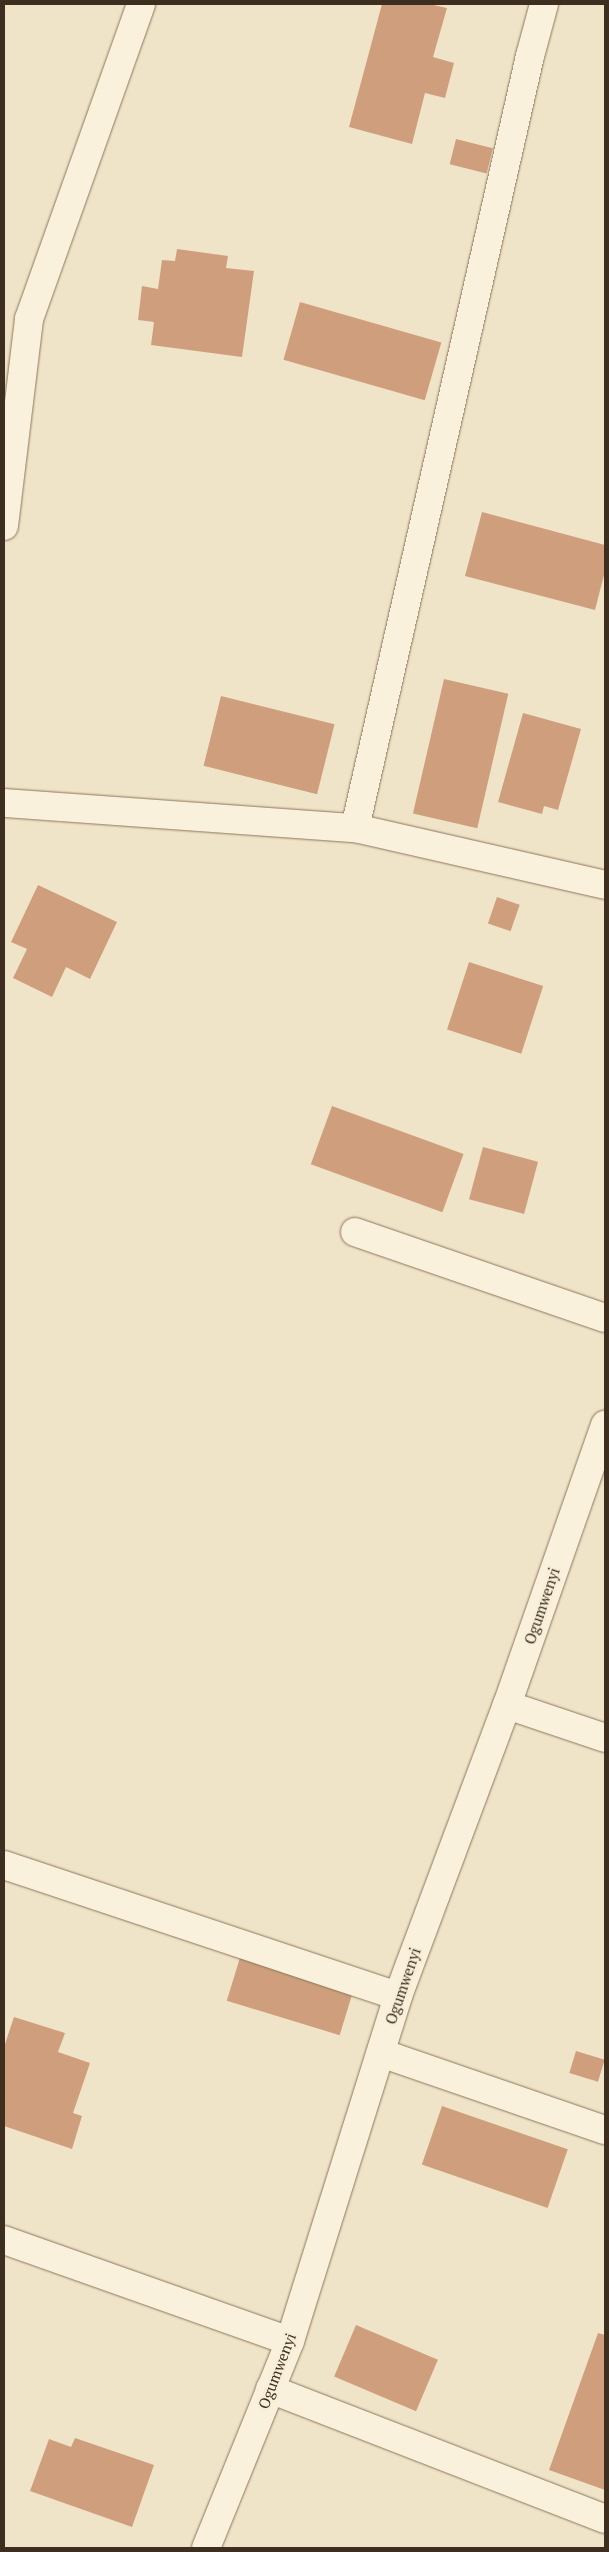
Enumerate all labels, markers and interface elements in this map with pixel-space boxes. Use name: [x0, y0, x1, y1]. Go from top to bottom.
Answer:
street label: Ogumwenyi: [520, 1565, 564, 1647]
street label: Ogumwenyi: [381, 1945, 425, 2027]
street label: Ogumwenyi: [254, 2331, 300, 2411]

